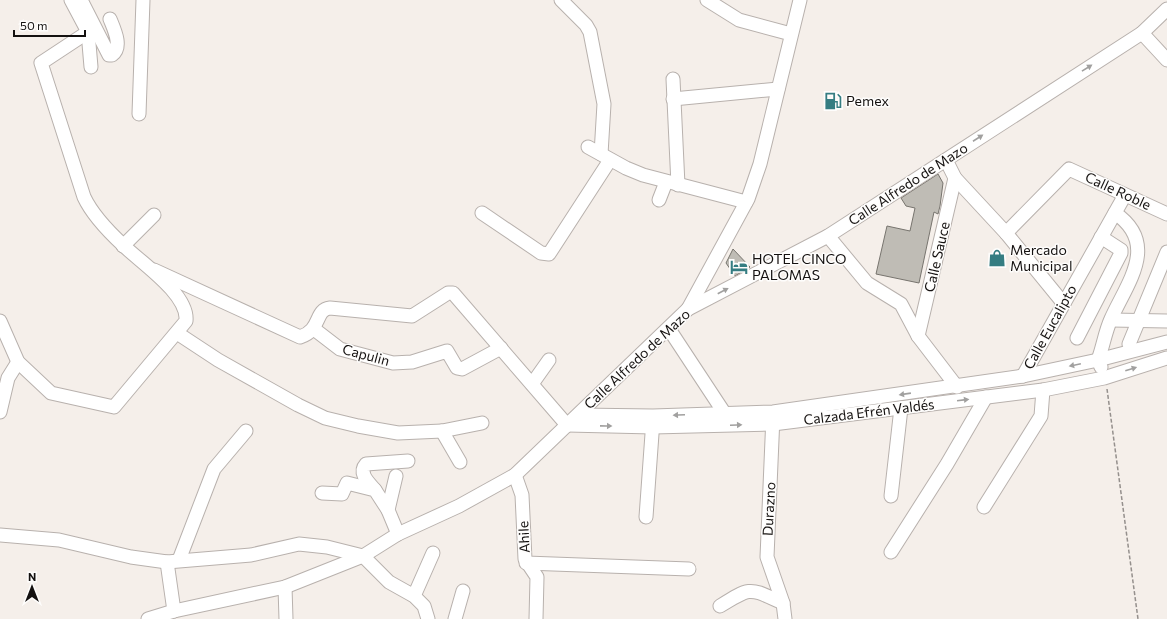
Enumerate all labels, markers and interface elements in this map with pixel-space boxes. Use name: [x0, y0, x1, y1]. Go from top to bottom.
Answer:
scale bar: [14, 12, 85, 38]
text: 50 m: [20, 18, 48, 32]
one-way arrow: [1081, 64, 1093, 71]
fuel station icon: Pemex: [823, 91, 843, 111]
place label: Pemex: [846, 92, 890, 109]
one-way arrow: [972, 135, 984, 142]
street label: Calle Alfredo de Mazo: [845, 139, 971, 228]
street label: Calle Roble: [1083, 168, 1154, 213]
street label: Calle Sauce: [920, 220, 953, 294]
place label: Mercado Municipal: [1010, 241, 1073, 274]
shop icon: Mercado Municipal: [987, 248, 1007, 268]
place label: HOTEL CINCO PALOMAS: [752, 250, 847, 283]
hotel icon: HOTEL CINCO PALOMAS: [729, 257, 749, 277]
street label: Calle Eucalipto: [1019, 282, 1080, 372]
one-way arrow: [717, 288, 729, 295]
street label: Calle Alfredo de Mazo: [580, 305, 693, 412]
street label: Capulin: [341, 340, 392, 369]
one-way arrow: [1069, 363, 1081, 369]
one-way arrow: [1126, 366, 1138, 372]
one-way arrow: [899, 391, 911, 397]
street label: Calzada Efrén Valdés: [803, 395, 935, 428]
one-way arrow: [956, 397, 969, 403]
one-way arrow: [672, 412, 685, 418]
one-way arrow: [730, 422, 743, 428]
one-way arrow: [600, 423, 613, 429]
street label: Durazno: [759, 481, 778, 537]
street label: Ahile: [514, 520, 533, 554]
north arrow: [12, 567, 52, 607]
text: N: [28, 570, 36, 583]

